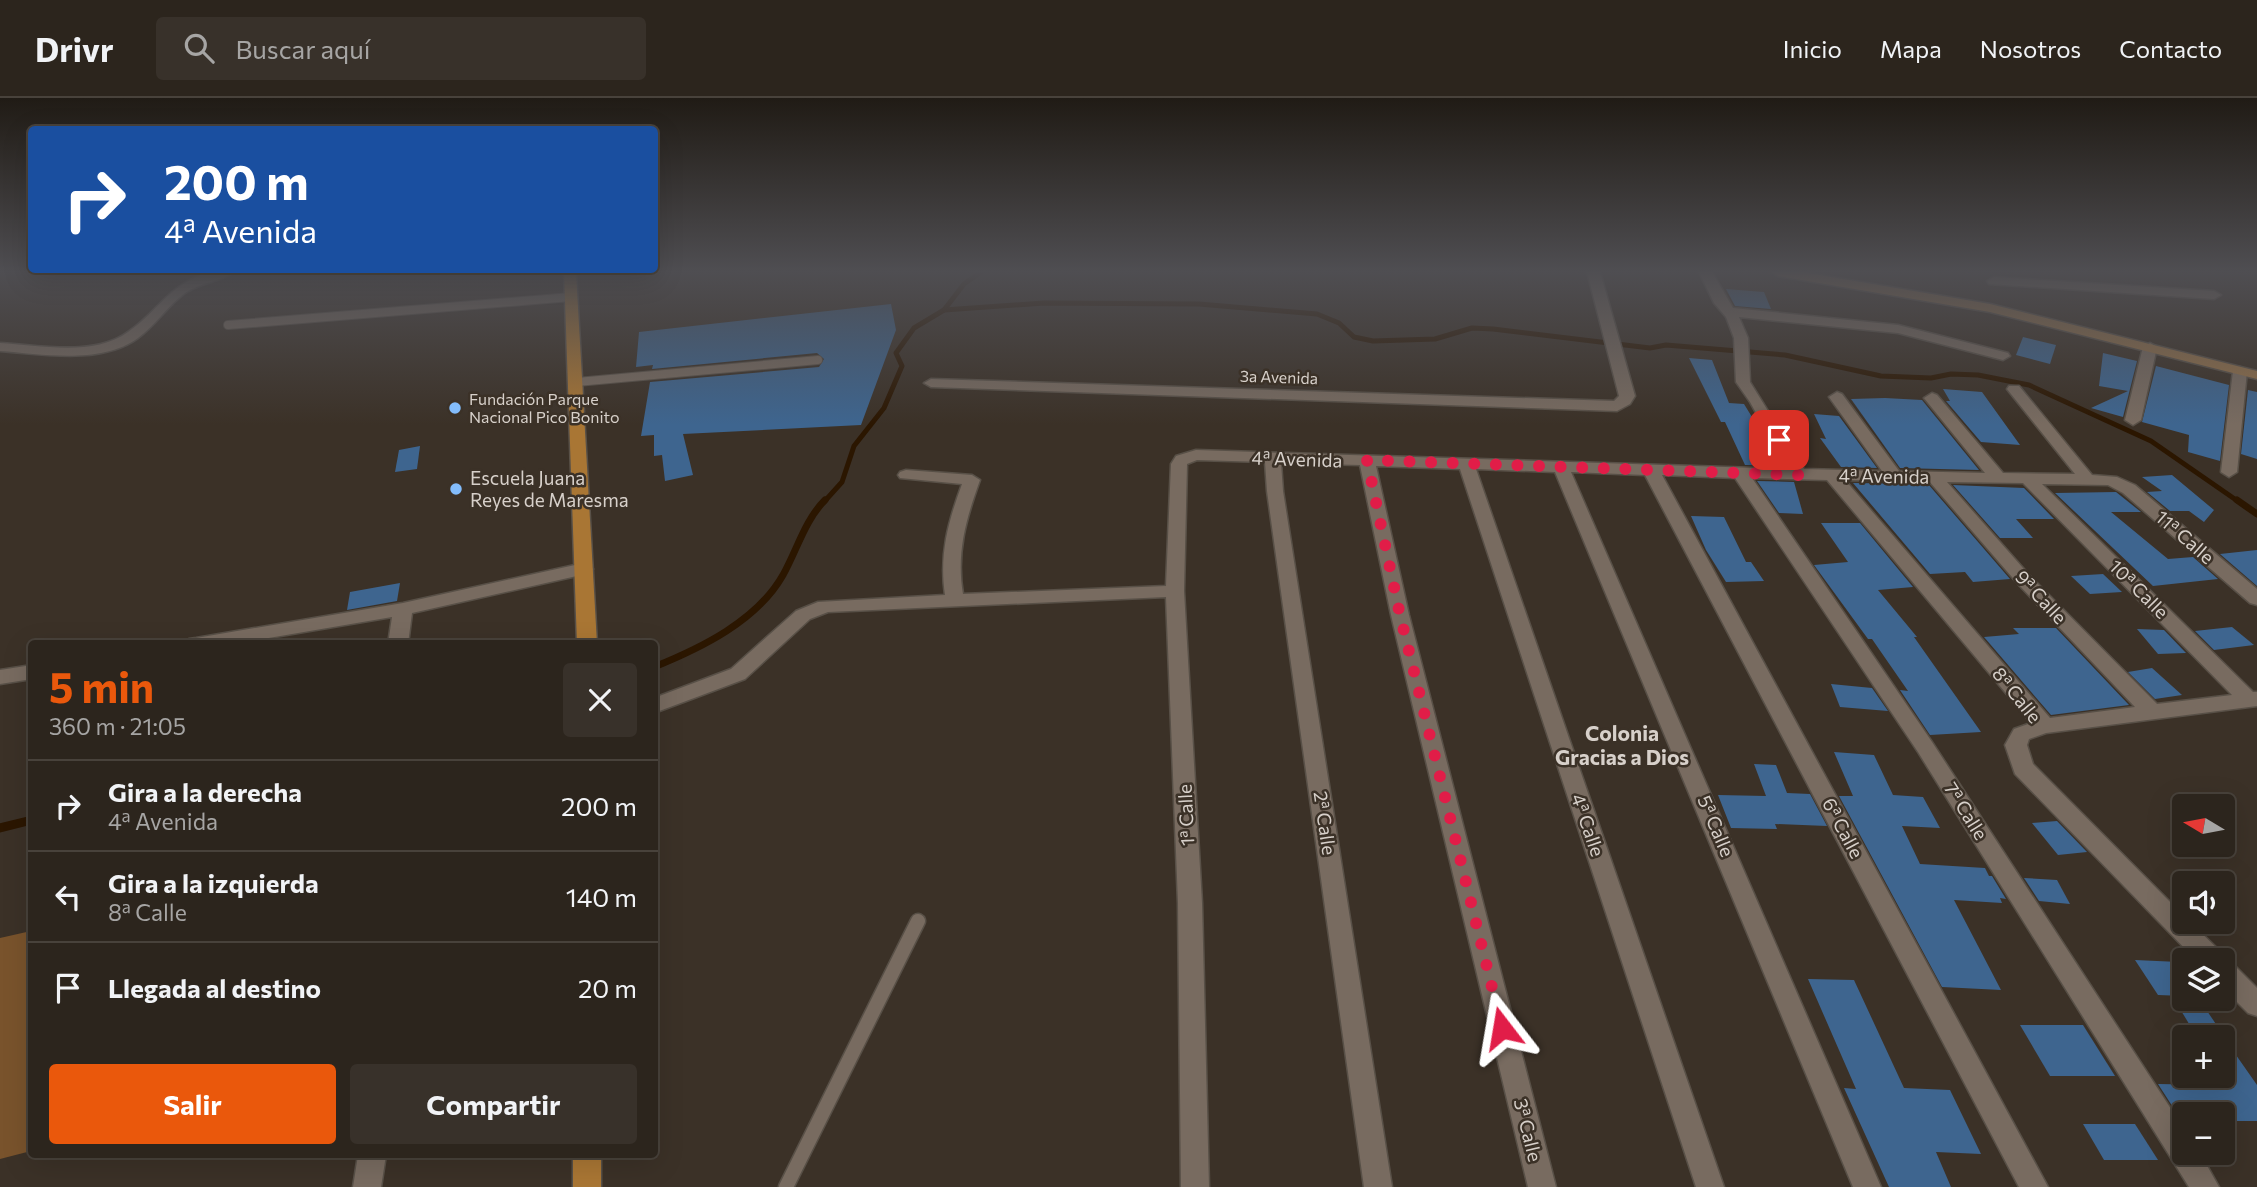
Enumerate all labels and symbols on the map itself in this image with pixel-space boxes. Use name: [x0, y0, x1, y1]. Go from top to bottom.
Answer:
street label: 3a Avenida: [1240, 366, 1318, 387]
place label: Fundación Parque Nacional Pico Bonito: [469, 389, 620, 426]
marker: Fundación Parque Nacional Pico Bonito: [447, 400, 463, 416]
pin: [1749, 410, 1809, 470]
street label: 4ª Avenida: [1251, 445, 1343, 472]
street label: 4ª Avenida: [1838, 463, 1930, 488]
place label: Escuela Juana Reyes de Maresma: [470, 466, 629, 511]
marker: Escuela Juana Reyes de Maresma: [448, 481, 464, 497]
street label: 11ª Calle: [2151, 505, 2219, 568]
street label: 10ª Calle: [2105, 554, 2174, 623]
street label: 9ª Calle: [2011, 565, 2072, 628]
street label: 8ª Calle: [1988, 662, 2047, 727]
district label: Colonia Gracias a Dios: [1555, 720, 1689, 769]
street label: 7ª Calle: [1940, 778, 1993, 844]
street label: 1ª Calle: [1172, 784, 1199, 847]
street label: 2ª Calle: [1310, 789, 1341, 856]
street label: 4ª Calle: [1567, 790, 1610, 859]
street label: 5ª Calle: [1693, 792, 1740, 860]
street label: 6ª Calle: [1818, 794, 1869, 862]
north arrow: [2172, 794, 2235, 858]
position arrow: [1465, 991, 1539, 1065]
street label: 3ª Calle: [1510, 1096, 1547, 1164]

